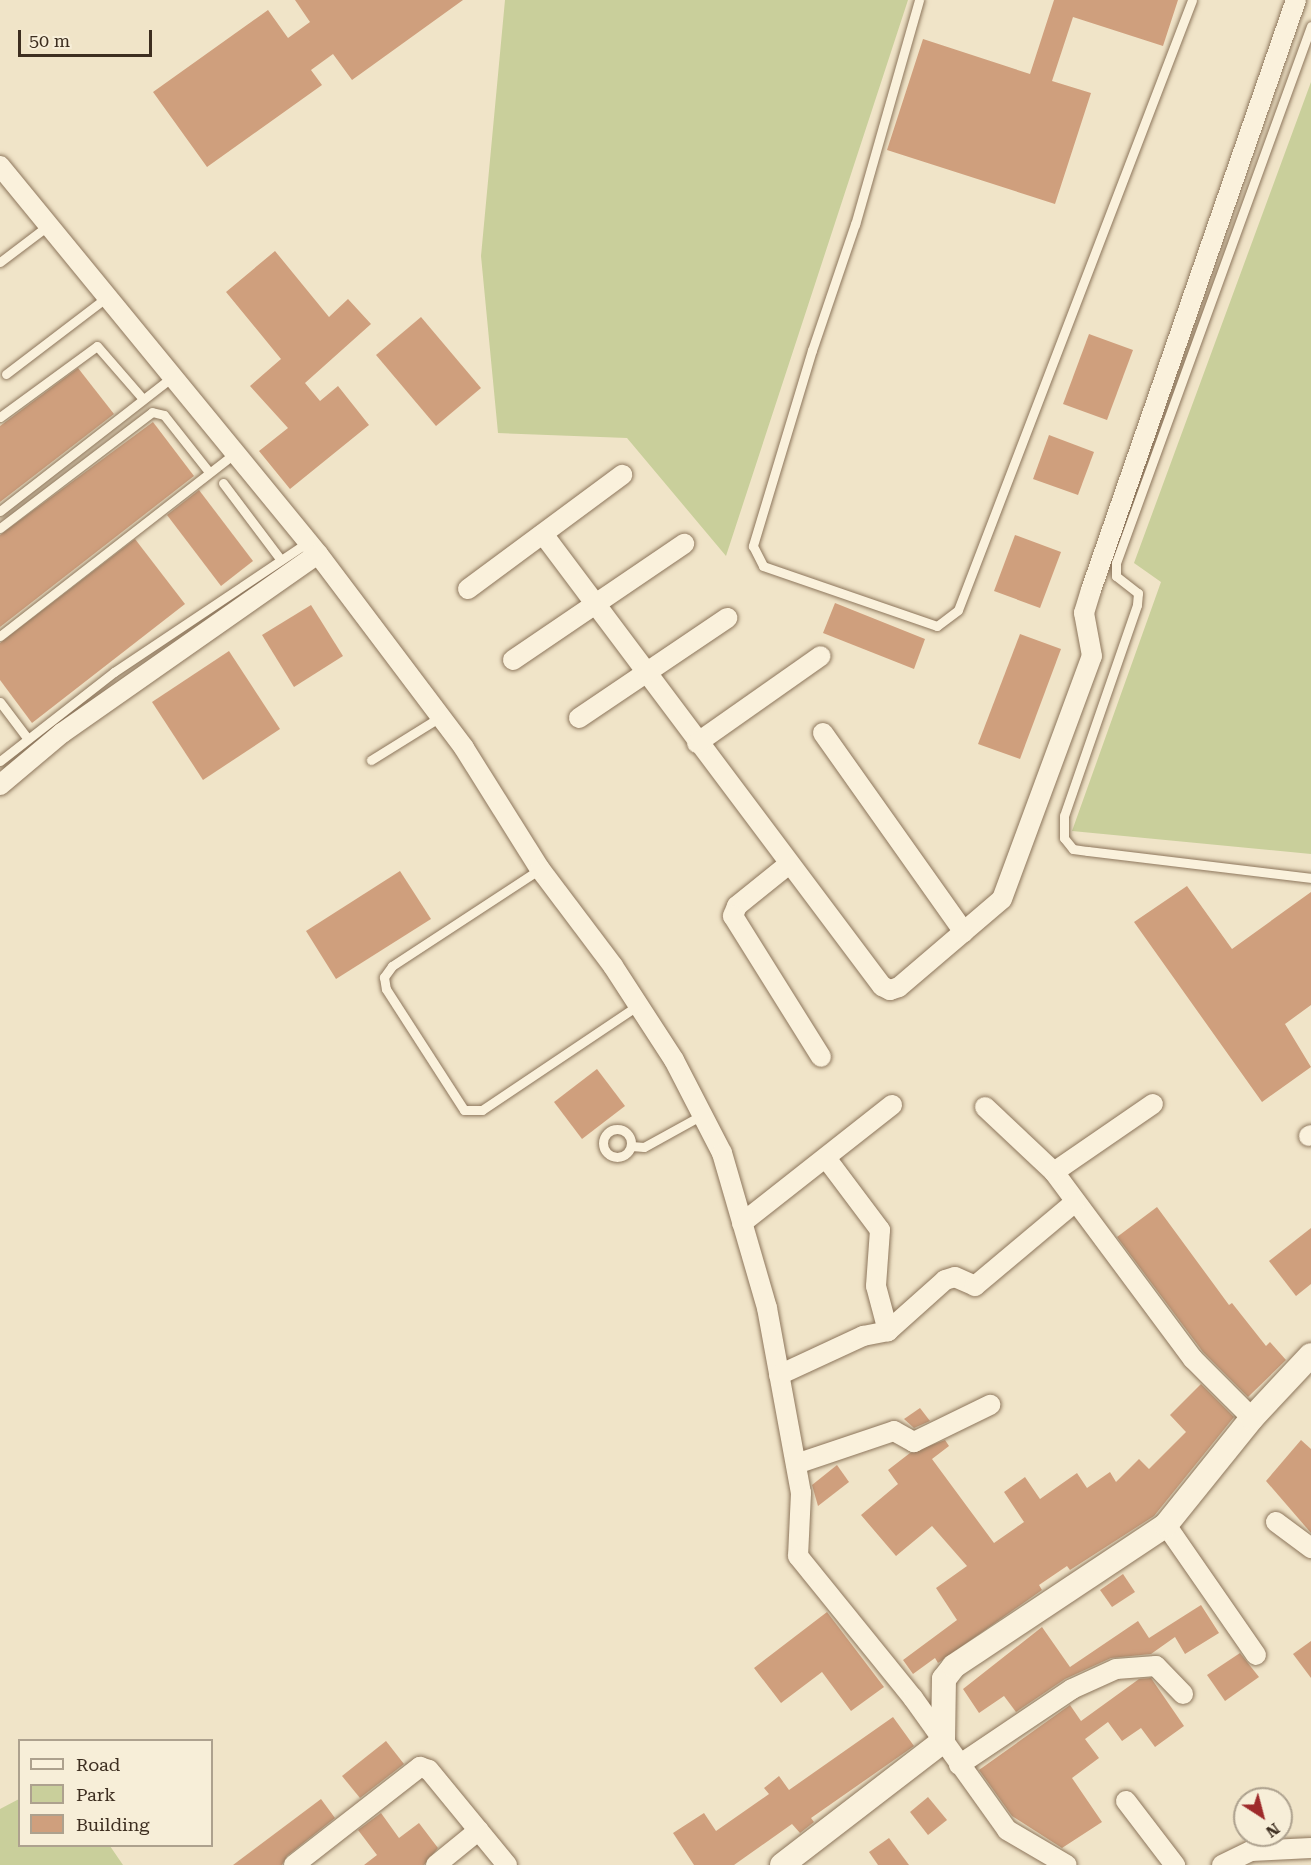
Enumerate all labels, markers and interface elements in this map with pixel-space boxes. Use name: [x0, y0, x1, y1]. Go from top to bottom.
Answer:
scale bar: [21, 18, 154, 56]
text: 50 m: [29, 30, 70, 51]
legend: [18, 1739, 213, 1847]
text: Road: [76, 1754, 120, 1775]
text: Park: [76, 1784, 116, 1805]
north arrow: [1233, 1787, 1293, 1847]
text: Building: [76, 1814, 150, 1835]
text: N: [1262, 1819, 1283, 1842]

